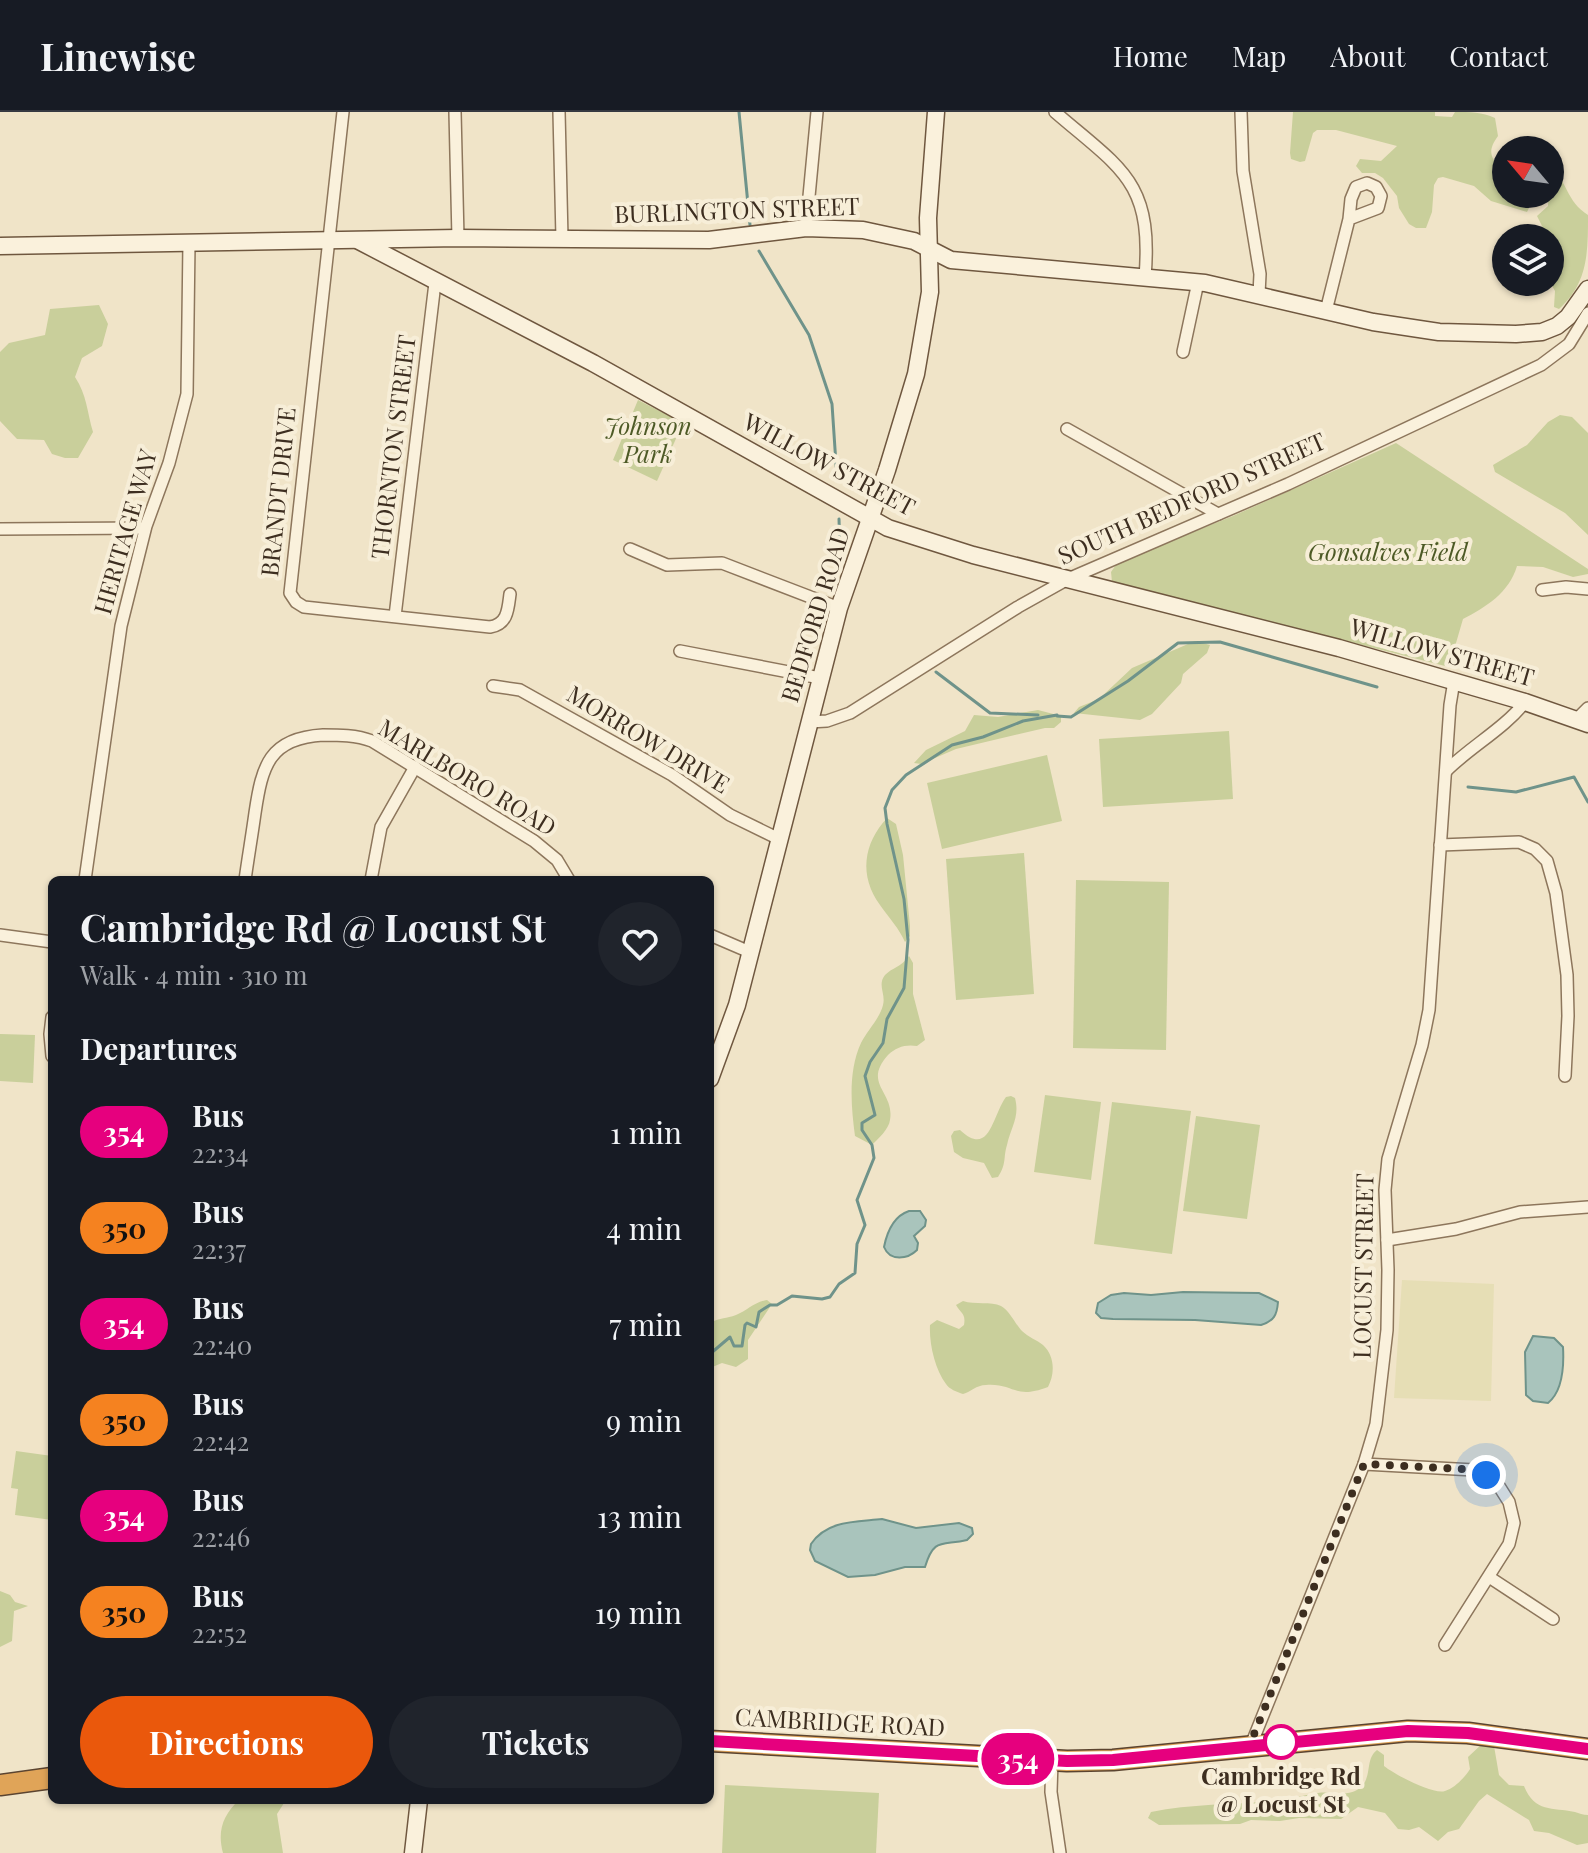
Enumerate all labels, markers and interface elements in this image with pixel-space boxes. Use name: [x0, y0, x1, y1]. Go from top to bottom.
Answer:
text: Linewise: [40, 30, 196, 81]
text: Home: [1113, 37, 1188, 74]
text: Map: [1232, 37, 1286, 74]
text: About: [1330, 37, 1405, 74]
text: Contact: [1449, 37, 1548, 74]
north arrow: [1492, 136, 1564, 208]
map controls: [1492, 136, 1564, 296]
street label: BURLINGTON STREET: [614, 189, 860, 229]
button: layers: [1492, 224, 1564, 296]
street label: THORNTON STREET: [362, 333, 422, 561]
street label: WILLOW STREET: [738, 404, 921, 522]
street label: BRANDT DRIVE: [252, 406, 302, 578]
park label: Johnson Park: [604, 409, 692, 469]
street label: SOUTH BEDFORD STREET: [1052, 424, 1330, 571]
street label: HERITAGE WAY: [85, 444, 163, 618]
street label: BEDFORD ROAD: [772, 523, 856, 706]
park label: Gonsalves Field: [1308, 535, 1469, 567]
street label: WILLOW STREET: [1346, 609, 1538, 693]
street label: MORROW DRIVE: [562, 677, 736, 799]
street label: MARLBORO ROAD: [373, 711, 563, 842]
text: Cambridge Rd @ Locust St: [80, 901, 546, 952]
button: heart: [598, 902, 682, 986]
text: Walk · 4 min · 310 m: [80, 957, 308, 992]
text: Departures: [80, 1028, 237, 1068]
text: Bus: [192, 1095, 244, 1135]
text: 1 min: [610, 1112, 682, 1152]
text: 354: [103, 1113, 145, 1150]
text: 22:34: [192, 1135, 248, 1170]
street label: LOCUST STREET: [1344, 1173, 1380, 1359]
text: Bus: [192, 1191, 244, 1231]
text: 4 min: [606, 1208, 682, 1248]
text: 350: [102, 1209, 146, 1246]
text: 22:37: [192, 1231, 246, 1266]
text: Bus: [192, 1287, 244, 1327]
text: 7 min: [609, 1304, 682, 1344]
text: 354: [103, 1305, 145, 1342]
text: 22:40: [192, 1327, 252, 1362]
text: Bus: [192, 1383, 244, 1423]
text: 9 min: [606, 1400, 682, 1440]
text: 350: [102, 1401, 146, 1438]
text: 22:42: [192, 1423, 249, 1458]
your location: [1466, 1455, 1506, 1495]
text: Bus: [192, 1479, 244, 1519]
text: 13 min: [597, 1496, 682, 1536]
text: 354: [103, 1497, 145, 1534]
text: 22:46: [192, 1519, 250, 1554]
text: Bus: [192, 1575, 244, 1615]
text: 19 min: [595, 1592, 682, 1632]
text: 350: [102, 1593, 146, 1630]
text: 22:52: [192, 1615, 247, 1650]
button: Directions: [80, 1696, 373, 1788]
button: Tickets: [389, 1696, 682, 1788]
street label: CAMBRIDGE ROAD: [734, 1700, 946, 1742]
marker: Cambridge Rd @ Locust St: [1264, 1725, 1298, 1759]
line badge: 354: [972, 1733, 1064, 1785]
text: 354: [997, 1740, 1039, 1777]
place label: Cambridge Rd @ Locust St: [1201, 1759, 1361, 1819]

